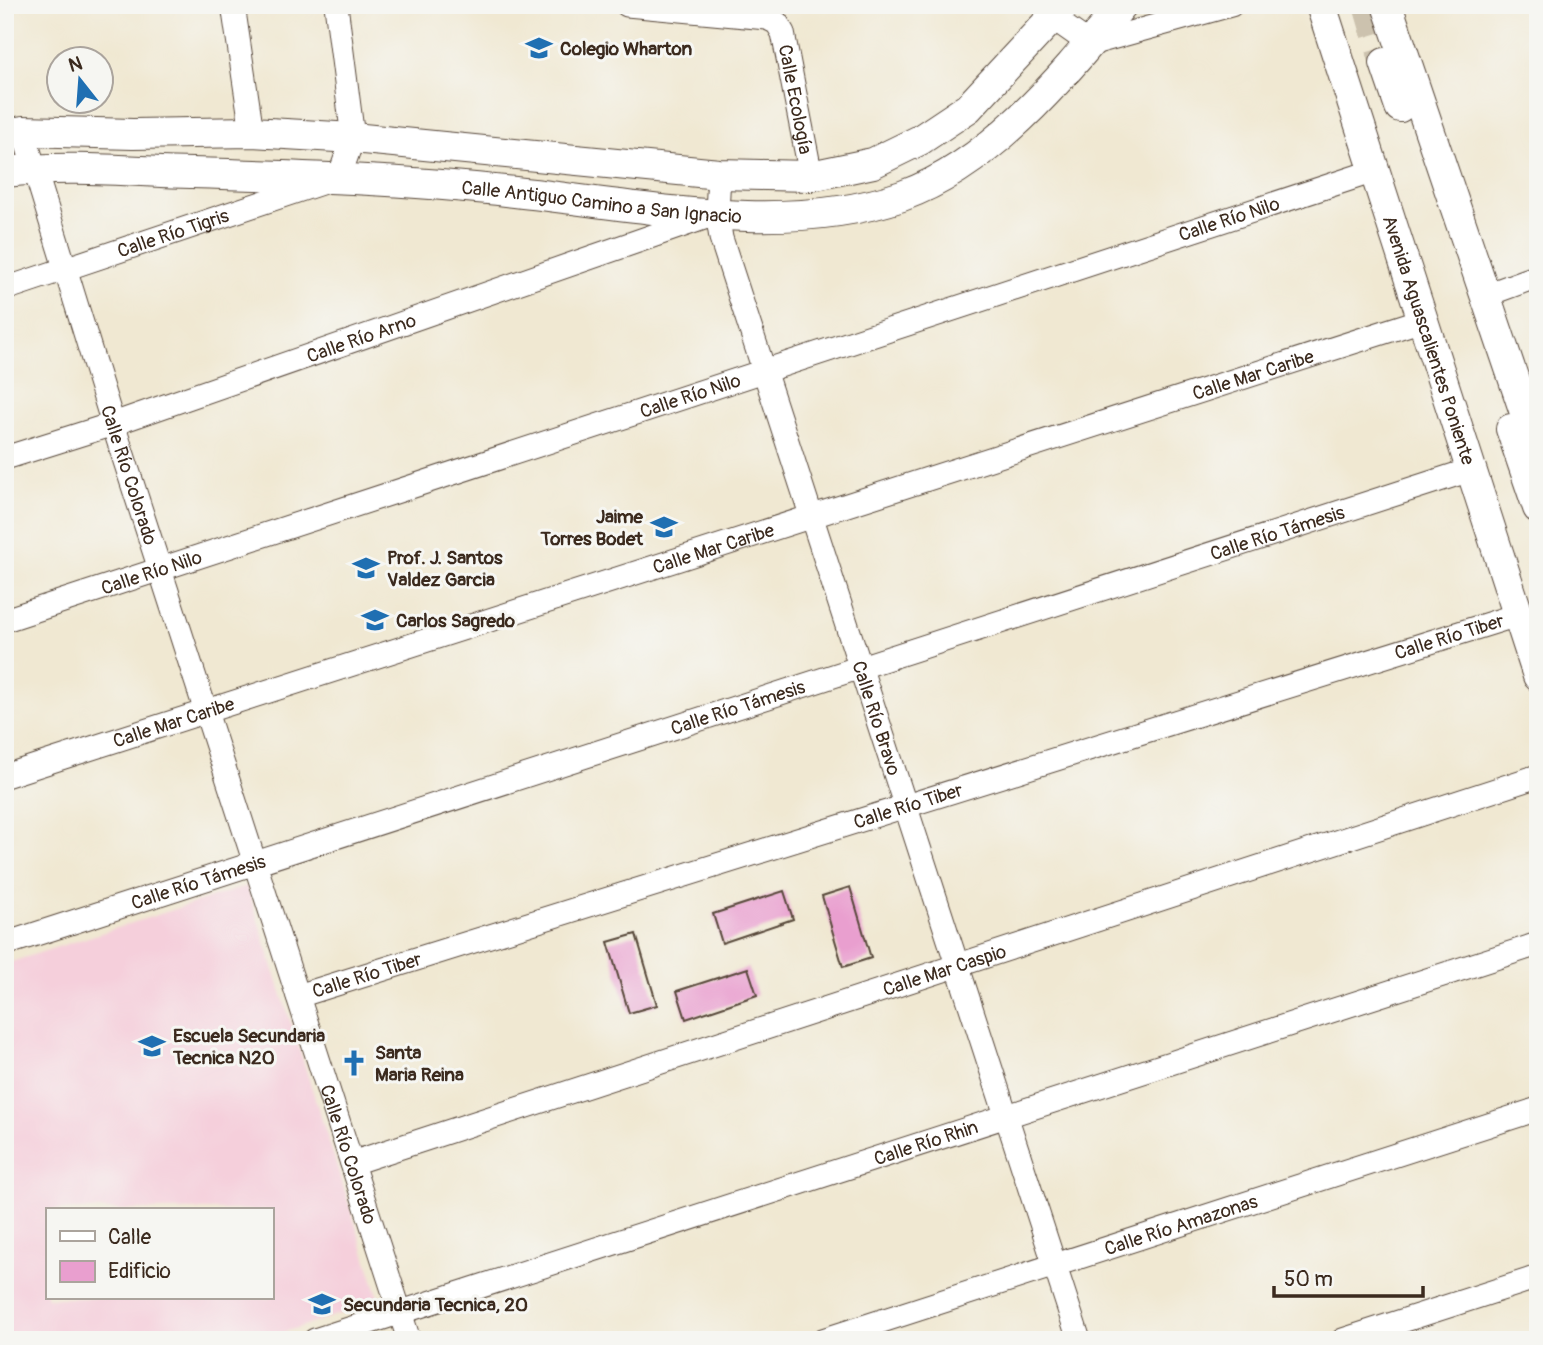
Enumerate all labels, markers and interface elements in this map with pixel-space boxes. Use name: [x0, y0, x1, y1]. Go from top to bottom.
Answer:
school or university icon: Colegio Wharton: [524, 33, 554, 63]
place label: Colegio Wharton: [560, 37, 693, 61]
street label: Calle Ecología: [773, 43, 818, 157]
north arrow: [46, 46, 116, 116]
text: N: [66, 51, 85, 78]
street label: Calle Antiguo Camino a San Ignacio: [460, 176, 742, 229]
street label: Calle Río Nilo: [1176, 192, 1283, 247]
street label: Calle Río Tigris: [114, 204, 232, 263]
street label: Avenida Aguascalientes Poniente: [1377, 212, 1480, 469]
street label: Calle Río Arno: [304, 308, 419, 369]
street label: Calle Mar Caribe: [1190, 344, 1318, 406]
street label: Calle Río Nilo: [637, 369, 744, 424]
street label: Calle Río Colorado: [95, 402, 162, 548]
street label: Calle Río Támesis: [1207, 500, 1348, 566]
place label: Jaime Torres Bodet: [539, 505, 644, 551]
school or university icon: Jaime Torres Bodet: [649, 512, 679, 542]
street label: Calle Mar Caribe: [650, 518, 778, 580]
street label: Calle Río Nilo: [98, 545, 205, 601]
place label: Prof. J. Santos Valdez Garcia: [387, 546, 503, 592]
school or university icon: Prof. J. Santos Valdez Garcia: [351, 553, 381, 583]
school or university icon: Carlos Sagredo: [360, 605, 390, 635]
place label: Carlos Sagredo: [396, 609, 516, 633]
street label: Calle Río Tiber: [1392, 609, 1507, 666]
street label: Calle Río Bravo: [846, 658, 906, 779]
street label: Calle Río Támesis: [668, 675, 809, 741]
street label: Calle Mar Caribe: [110, 692, 238, 753]
street label: Calle Río Tiber: [851, 778, 966, 835]
street label: Calle Río Támesis: [128, 849, 269, 915]
street label: Calle Mar Caspio: [880, 939, 1009, 1002]
street label: Calle Río Tiber: [309, 947, 425, 1004]
place label: Escuela Secundaria Tecnica N20: [172, 1024, 325, 1070]
school or university icon: Escuela Secundaria Tecnica N20: [137, 1031, 167, 1061]
place label: Santa Maria Reina: [375, 1041, 464, 1087]
church icon: Santa Maria Reina: [339, 1048, 369, 1078]
street label: Calle Río Colorado: [314, 1082, 382, 1227]
street label: Calle Río Rhin: [871, 1115, 981, 1171]
street label: Calle Río Amazonas: [1102, 1189, 1261, 1261]
legend: [46, 1208, 273, 1300]
text: Calle: [108, 1224, 152, 1251]
scale bar: [1274, 1254, 1422, 1298]
text: Edificio: [108, 1258, 171, 1285]
text: 50 m: [1284, 1266, 1333, 1293]
school or university icon: Secundaria Tecnica, 20: [307, 1289, 337, 1319]
place label: Secundaria Tecnica, 20: [343, 1293, 528, 1317]

